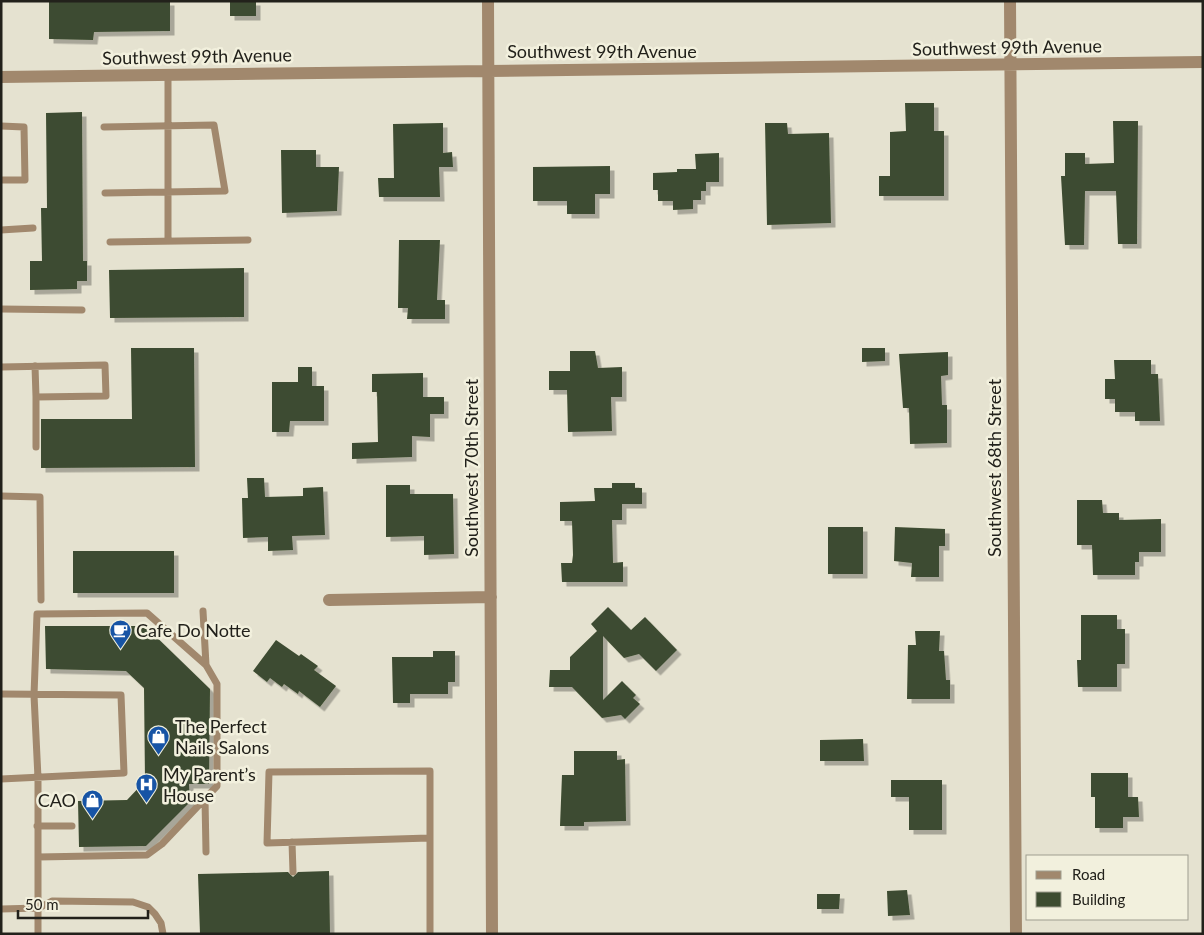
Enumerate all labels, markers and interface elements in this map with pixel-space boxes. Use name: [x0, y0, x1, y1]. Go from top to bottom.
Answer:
street label: Southwest 99th Avenue: [912, 34, 1102, 60]
street label: Southwest 99th Avenue: [507, 40, 697, 62]
street label: Southwest 99th Avenue: [102, 43, 292, 69]
street label: Southwest 70th Street: [460, 378, 482, 557]
street label: Southwest 68th Street: [983, 378, 1005, 557]
cafe icon: Cafe Do Notte: [108, 619, 132, 650]
place label: Cafe Do Notte: [136, 619, 251, 641]
place label: The Perfect Nails Salons: [175, 715, 269, 758]
shop icon: The Perfect Nails Salons: [147, 725, 171, 756]
place label: My Parent’s House: [163, 763, 256, 806]
hospital icon: My Parent’s House: [135, 773, 159, 804]
place label: CAO: [38, 789, 76, 811]
shop icon: CAO: [80, 789, 104, 820]
legend: [1026, 855, 1189, 920]
text: Road: [1072, 865, 1105, 883]
scale bar: [18, 888, 148, 920]
text: Building: [1072, 890, 1125, 908]
text: 50 m: [25, 895, 59, 913]

